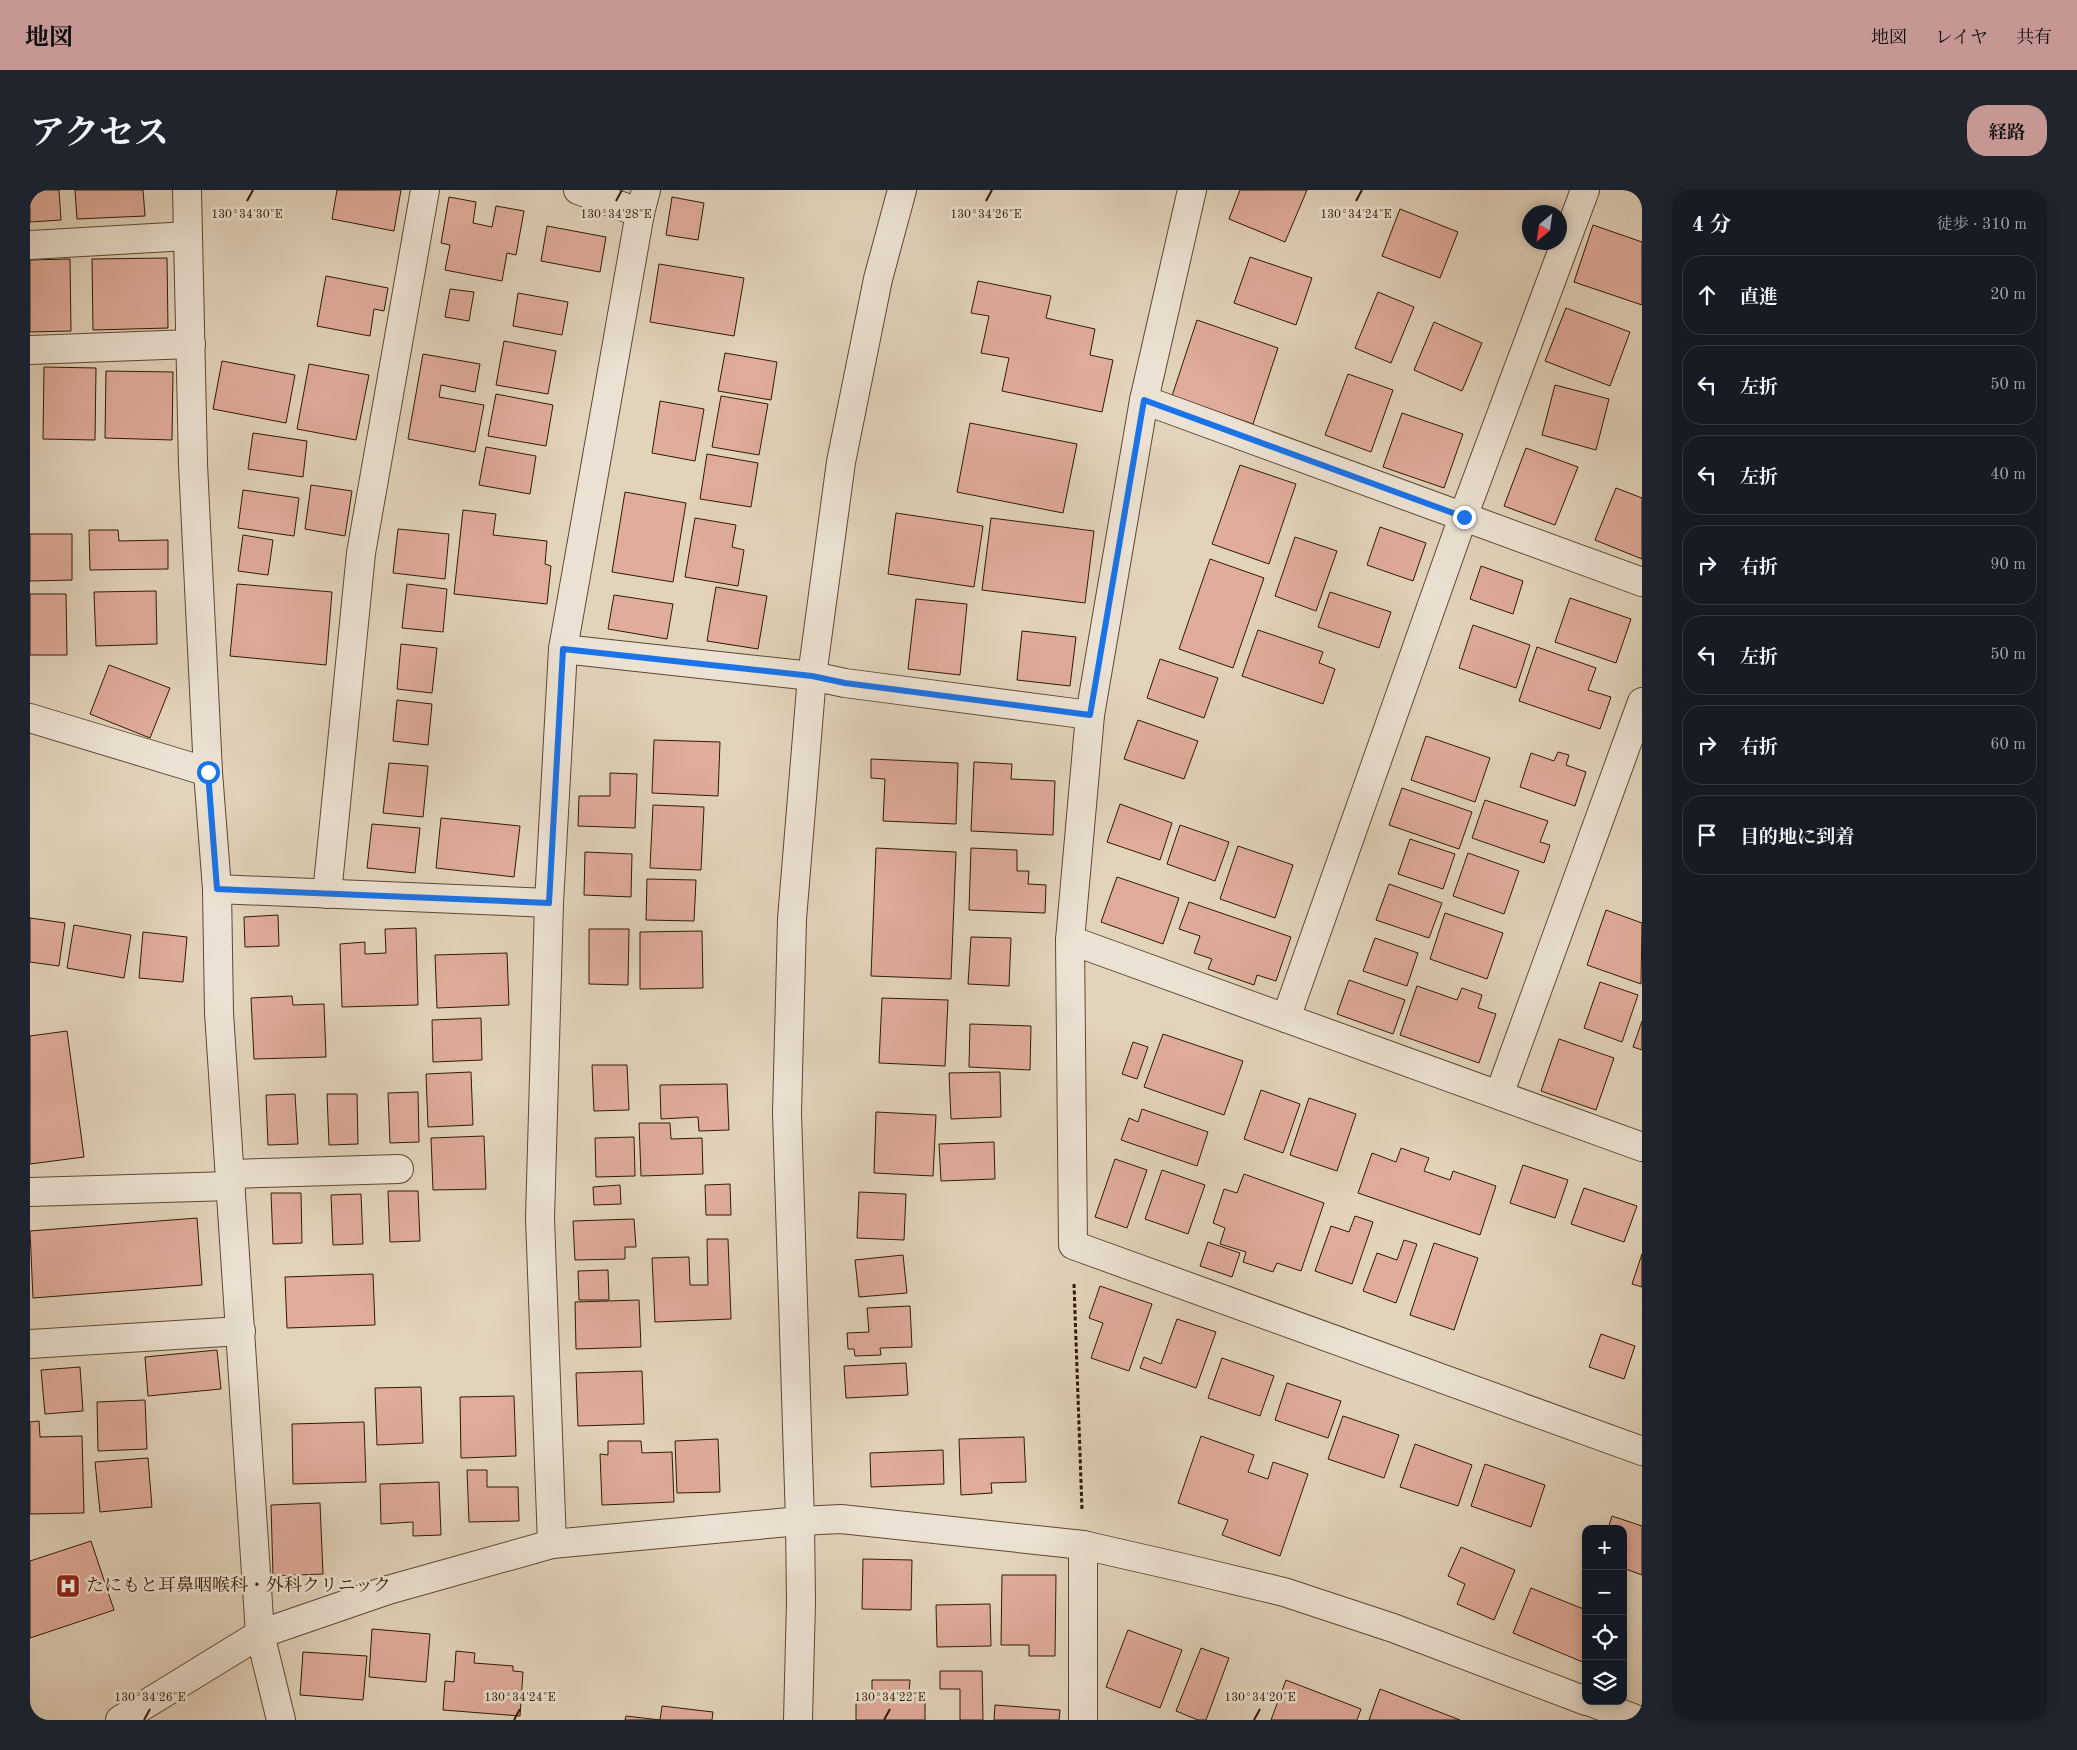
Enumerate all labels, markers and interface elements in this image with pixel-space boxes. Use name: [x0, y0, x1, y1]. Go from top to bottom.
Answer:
text: 地図: [25, 27, 73, 51]
text: 地図: [1871, 29, 1907, 47]
text: レイヤ: [1935, 29, 1988, 47]
text: 共有: [2016, 29, 2052, 47]
button: 経路: [1967, 105, 2047, 156]
text: アクセス: [30, 117, 169, 152]
north arrow: [1522, 205, 1567, 250]
text: 130°34'30"E: [211, 209, 283, 221]
text: 130°34'28"E: [580, 209, 652, 221]
text: 130°34'26"E: [950, 209, 1022, 221]
text: 130°34'24"E: [1320, 209, 1392, 221]
text: 4 分: [1692, 215, 1731, 236]
text: 徒歩 · 310 m: [1937, 217, 2027, 233]
icon: ahead: [1693, 281, 1721, 309]
text: 20 m: [1990, 287, 2026, 303]
text: 直進: [1740, 289, 1778, 308]
icon: left: [1693, 371, 1721, 399]
text: 50 m: [1990, 377, 2026, 393]
text: 左折: [1740, 379, 1778, 398]
icon: left: [1693, 461, 1721, 489]
text: 40 m: [1990, 467, 2026, 483]
text: 左折: [1740, 469, 1778, 488]
route end: [1453, 506, 1476, 529]
icon: right: [1693, 551, 1721, 579]
text: 90 m: [1990, 557, 2026, 573]
text: 右折: [1740, 559, 1778, 578]
icon: left: [1693, 641, 1721, 669]
text: 50 m: [1990, 647, 2026, 663]
text: 左折: [1740, 649, 1778, 668]
icon: right: [1693, 731, 1721, 759]
text: 60 m: [1990, 737, 2026, 753]
text: 右折: [1740, 739, 1778, 758]
route start: [197, 761, 220, 784]
icon: arrive: [1693, 821, 1721, 849]
text: 目的地に到着: [1740, 829, 1854, 848]
map controls: [1582, 1525, 1627, 1705]
button: +: [1582, 1525, 1627, 1570]
button: −: [1582, 1570, 1627, 1615]
hospital icon: たにもと耳鼻咽喉科・外科クリニック: [55, 1573, 81, 1599]
place label: たにもと耳鼻咽喉科・外科クリニック: [86, 1575, 391, 1595]
button: locate: [1582, 1615, 1627, 1660]
button: layers: [1582, 1660, 1627, 1705]
text: 130°34'26"E: [114, 1692, 186, 1704]
text: 130°34'24"E: [484, 1692, 556, 1704]
text: 130°34'22"E: [854, 1692, 926, 1704]
text: 130°34'20"E: [1224, 1692, 1296, 1704]

